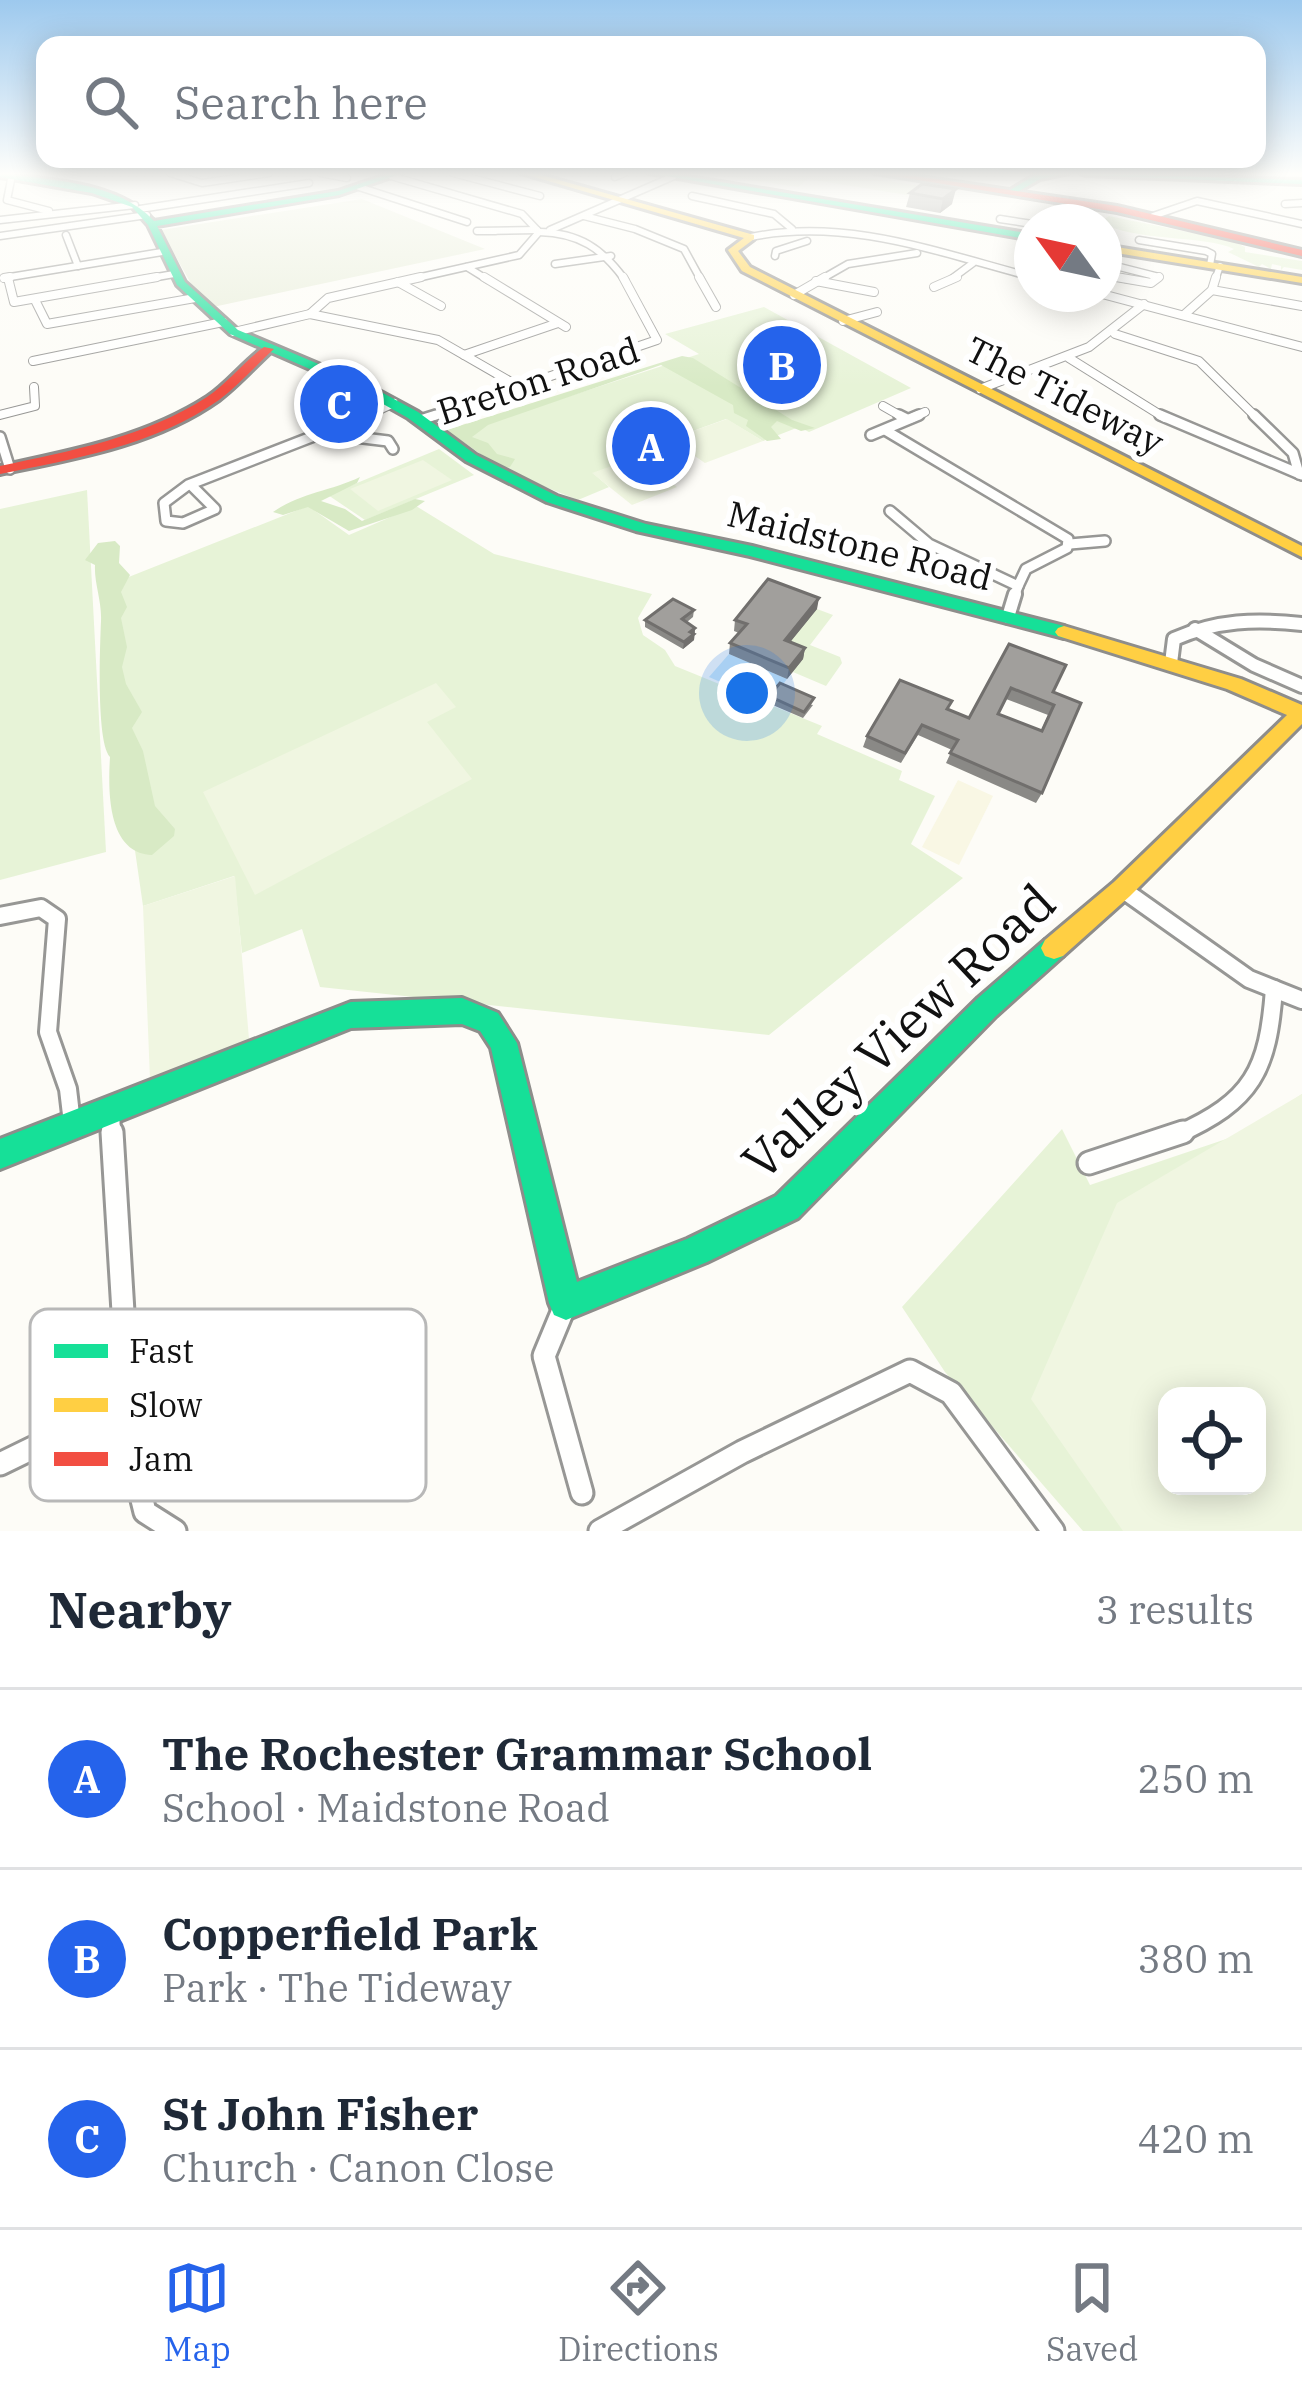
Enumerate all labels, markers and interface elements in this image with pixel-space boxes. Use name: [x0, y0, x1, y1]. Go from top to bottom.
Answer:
search box: [36, 36, 1266, 168]
icon: search: [78, 69, 144, 135]
text: Search here: [174, 73, 428, 131]
north arrow: [1014, 204, 1122, 312]
pin: B: [743, 320, 821, 410]
street label: Breton Road: [431, 325, 645, 435]
street label: The Tideway: [958, 325, 1172, 465]
pin: C: [300, 359, 378, 449]
pin: A: [612, 401, 690, 491]
street label: Maidstone Road: [723, 489, 997, 601]
your location: [717, 663, 777, 723]
street label: Valley View Road: [728, 869, 1068, 1193]
legend: [30, 1309, 426, 1501]
text: Fast: [129, 1329, 194, 1372]
text: Slow: [129, 1383, 203, 1426]
map controls: [1158, 1387, 1266, 1495]
button: locate: [1158, 1387, 1266, 1495]
text: Jam: [129, 1437, 193, 1480]
text: Nearby: [48, 1576, 232, 1642]
text: 3 results: [1096, 1584, 1254, 1635]
text: The Rochester Grammar School: [162, 1724, 872, 1782]
text: A: [73, 1753, 101, 1804]
text: 250 m: [1138, 1753, 1254, 1804]
text: School · Maidstone Road: [162, 1782, 610, 1833]
text: Copperfield Park: [162, 1904, 538, 1962]
text: B: [73, 1933, 101, 1984]
text: 380 m: [1138, 1933, 1254, 1984]
text: Park · The Tideway: [162, 1962, 512, 2013]
text: St John Fisher: [162, 2084, 478, 2142]
text: C: [74, 2113, 100, 2164]
text: 420 m: [1138, 2113, 1254, 2164]
text: Church · Canon Close: [162, 2142, 554, 2193]
tab: Map: [164, 2255, 231, 2370]
tab: Directions: [558, 2255, 719, 2370]
tab: Saved: [1046, 2255, 1138, 2370]

